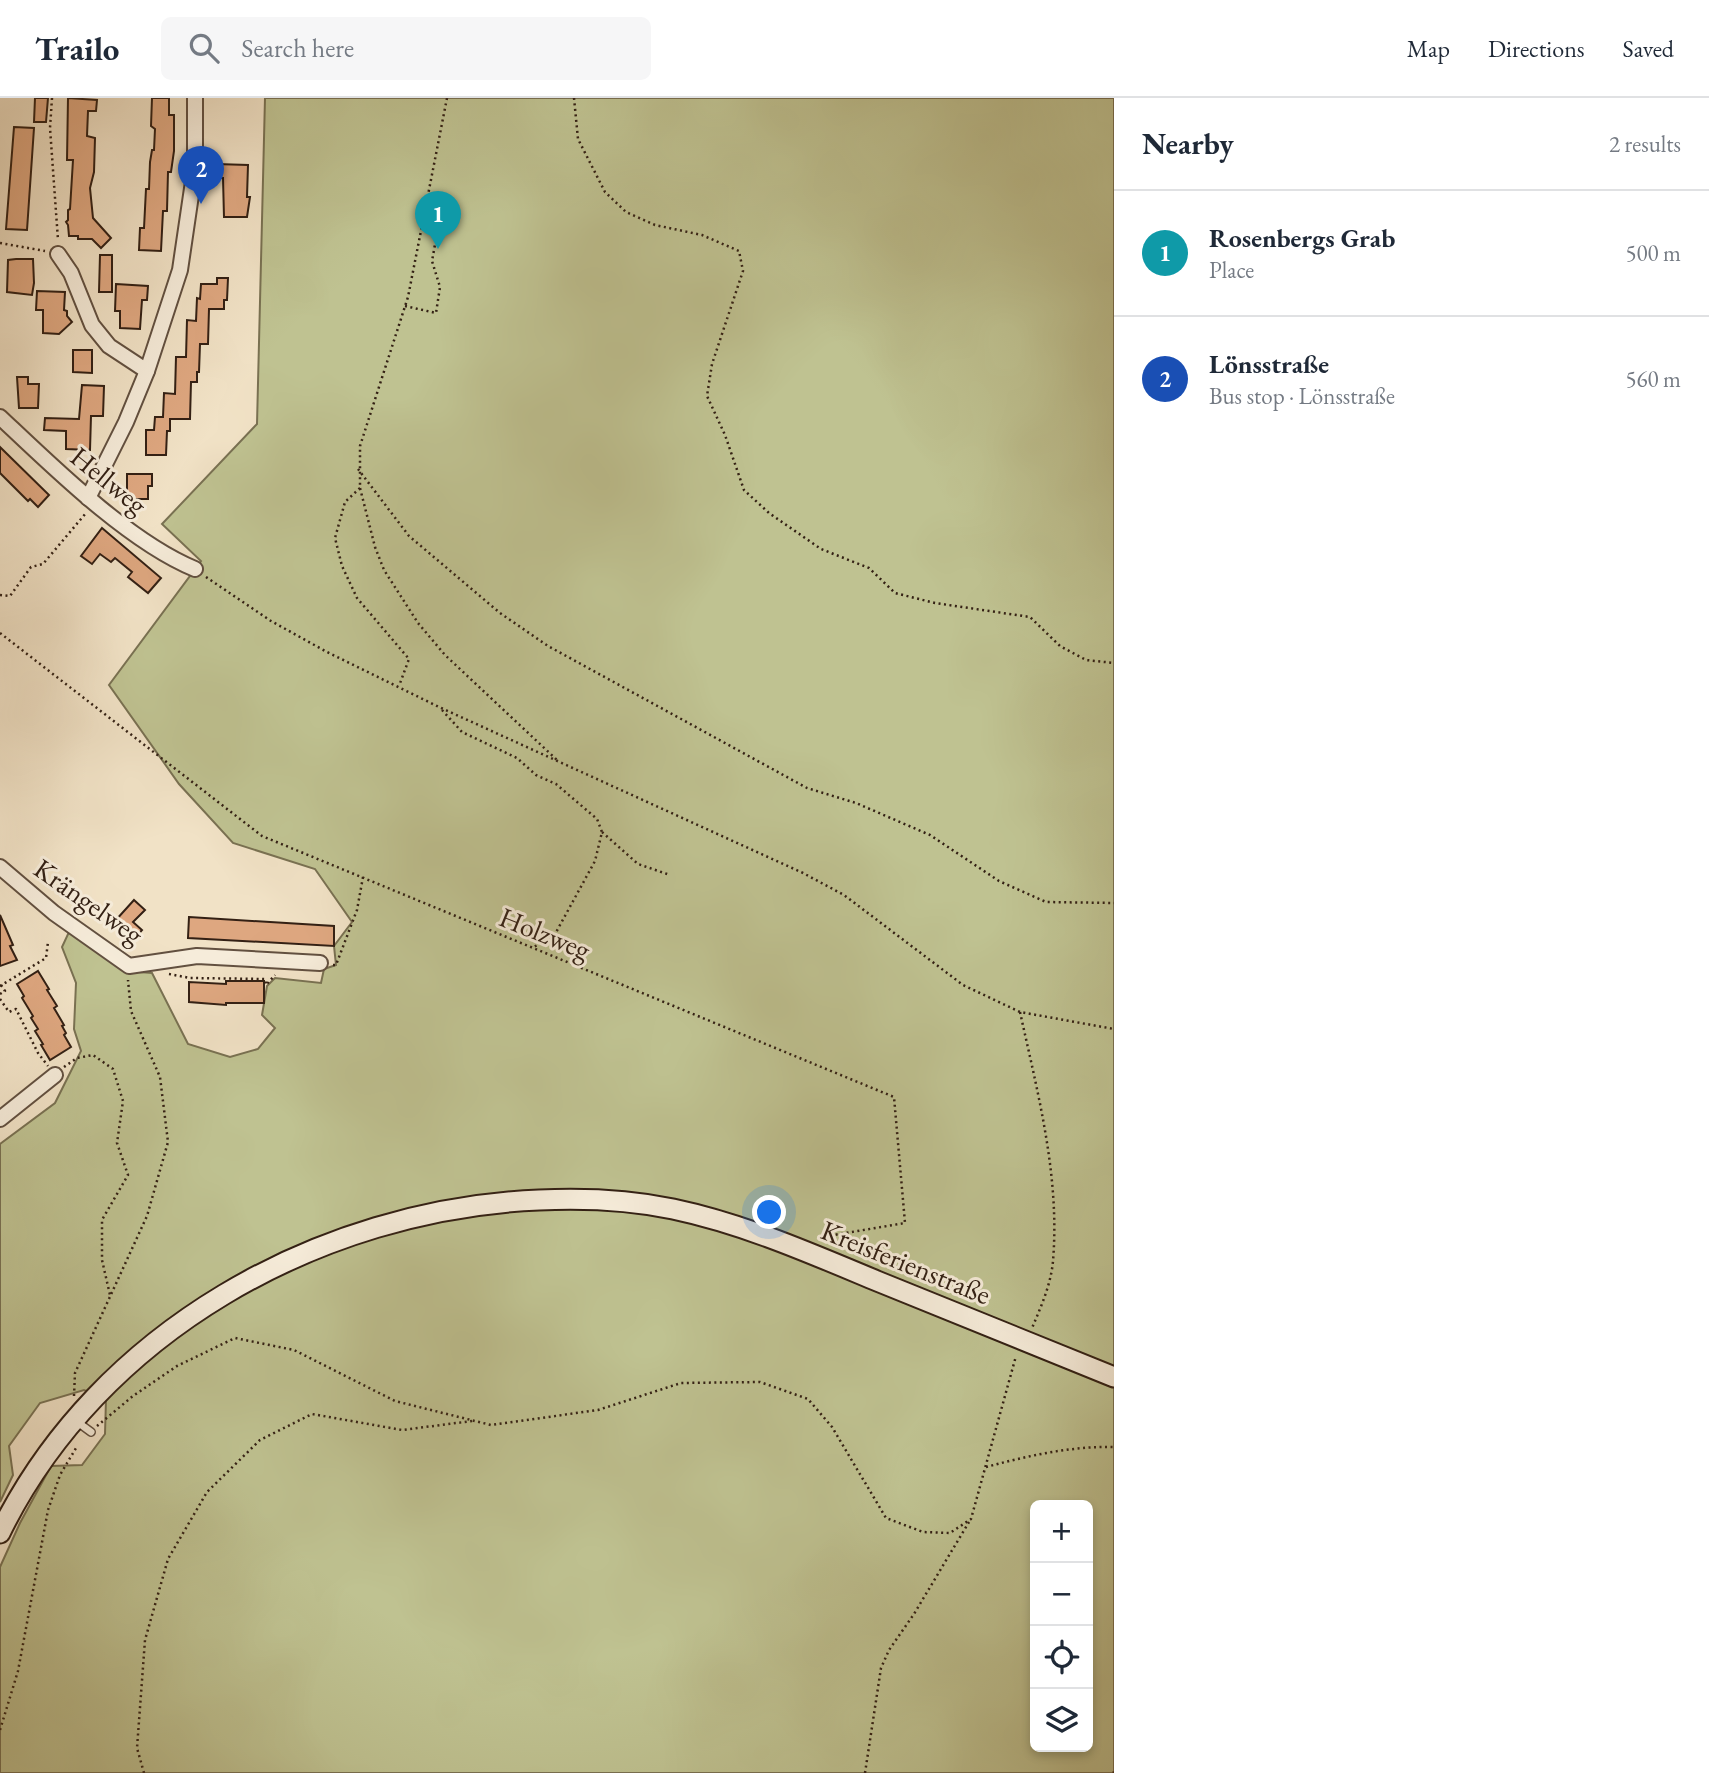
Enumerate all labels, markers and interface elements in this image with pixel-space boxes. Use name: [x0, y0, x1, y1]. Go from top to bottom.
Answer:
search box: [161, 17, 651, 80]
text: Trailo: [35, 27, 119, 70]
icon: search: [185, 29, 223, 67]
text: Search here: [241, 31, 354, 65]
text: Map: [1407, 33, 1450, 64]
text: Directions: [1488, 33, 1585, 64]
text: Saved: [1623, 33, 1674, 64]
text: Nearby: [1142, 124, 1234, 163]
text: 2 results: [1609, 129, 1681, 159]
pin: 2: [178, 146, 224, 204]
pin: 1: [415, 191, 461, 249]
text: Rosenbergs Grab: [1209, 221, 1395, 255]
text: 1: [1159, 238, 1171, 268]
text: 500 m: [1625, 238, 1681, 268]
text: Place: [1209, 255, 1254, 285]
text: Lönsstraße: [1209, 347, 1329, 381]
text: 2: [1159, 364, 1171, 394]
text: 560 m: [1625, 364, 1681, 394]
text: Bus stop · Lönsstraße: [1209, 381, 1395, 411]
street label: Hellweg: [63, 438, 155, 522]
street label: Krängelweg: [27, 850, 152, 952]
street label: Holzweg: [494, 899, 597, 968]
your location: [752, 1195, 786, 1229]
street label: Kreisferienstraße: [816, 1212, 996, 1312]
map controls: [1030, 1500, 1093, 1752]
button: +: [1030, 1500, 1093, 1563]
button: −: [1030, 1563, 1093, 1626]
button: locate: [1030, 1626, 1093, 1689]
button: layers: [1030, 1689, 1093, 1752]

